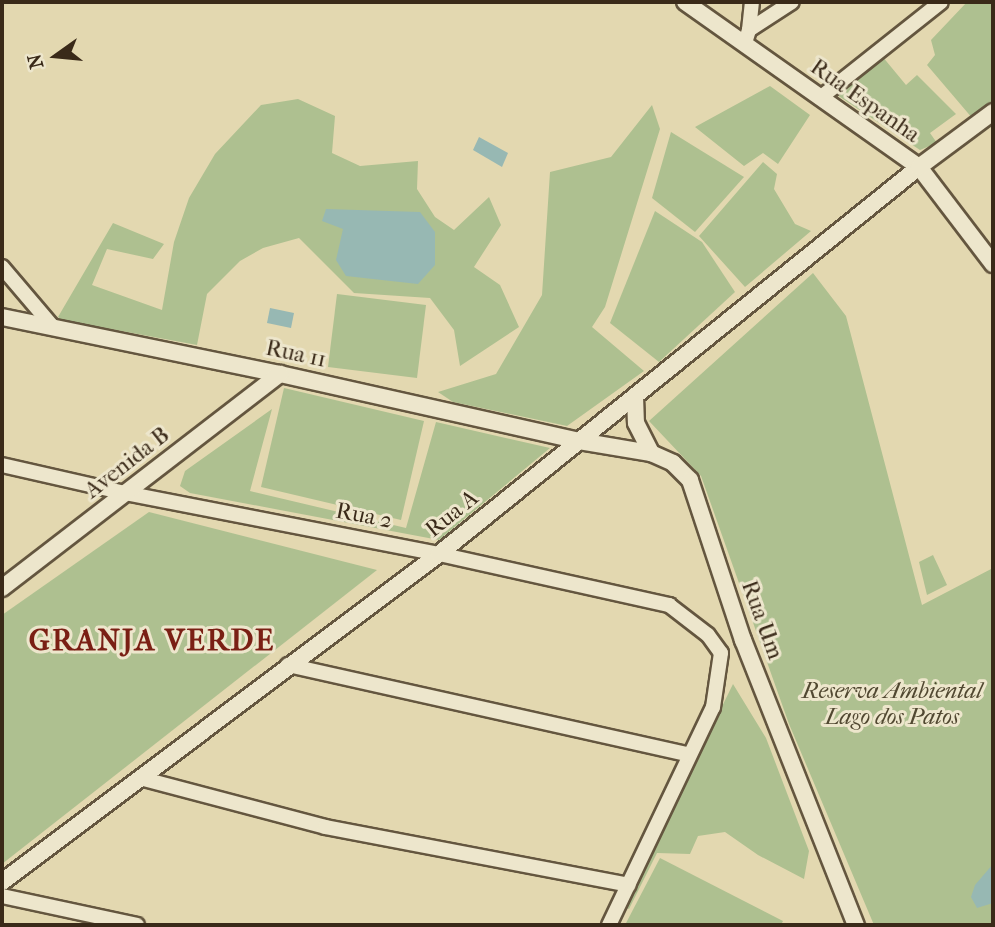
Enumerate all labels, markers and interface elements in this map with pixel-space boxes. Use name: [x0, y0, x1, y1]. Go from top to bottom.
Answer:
north arrow: [21, 21, 91, 91]
text: N: [23, 52, 48, 71]
street label: Rua Espanha: [805, 53, 925, 149]
street label: Rua 11: [263, 334, 329, 374]
street label: Avenida B: [79, 421, 175, 505]
street label: Rua A: [420, 484, 484, 544]
street label: Rua 2: [334, 497, 394, 535]
street label: Rua Um: [735, 577, 789, 663]
district label: GRANJA VERDE: [30, 623, 274, 659]
park label: Reserva Ambiental Lago dos Patos: [802, 677, 982, 731]

